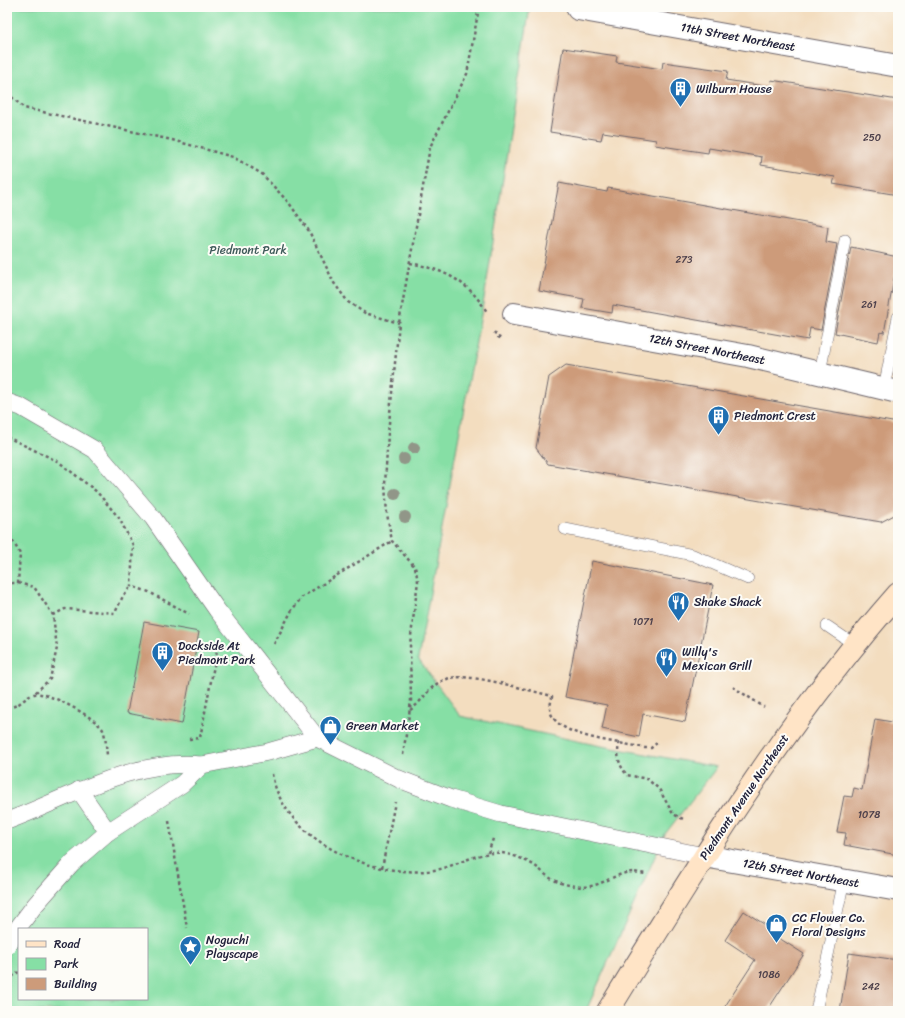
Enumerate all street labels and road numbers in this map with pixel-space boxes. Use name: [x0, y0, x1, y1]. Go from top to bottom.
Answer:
street label: 11th Street Northeast: [679, 16, 797, 58]
street label: 12th Street Northeast: [647, 327, 767, 371]
street label: Piedmont Avenue Northeast: [693, 729, 795, 865]
street label: 12th Street Northeast: [741, 852, 861, 894]

